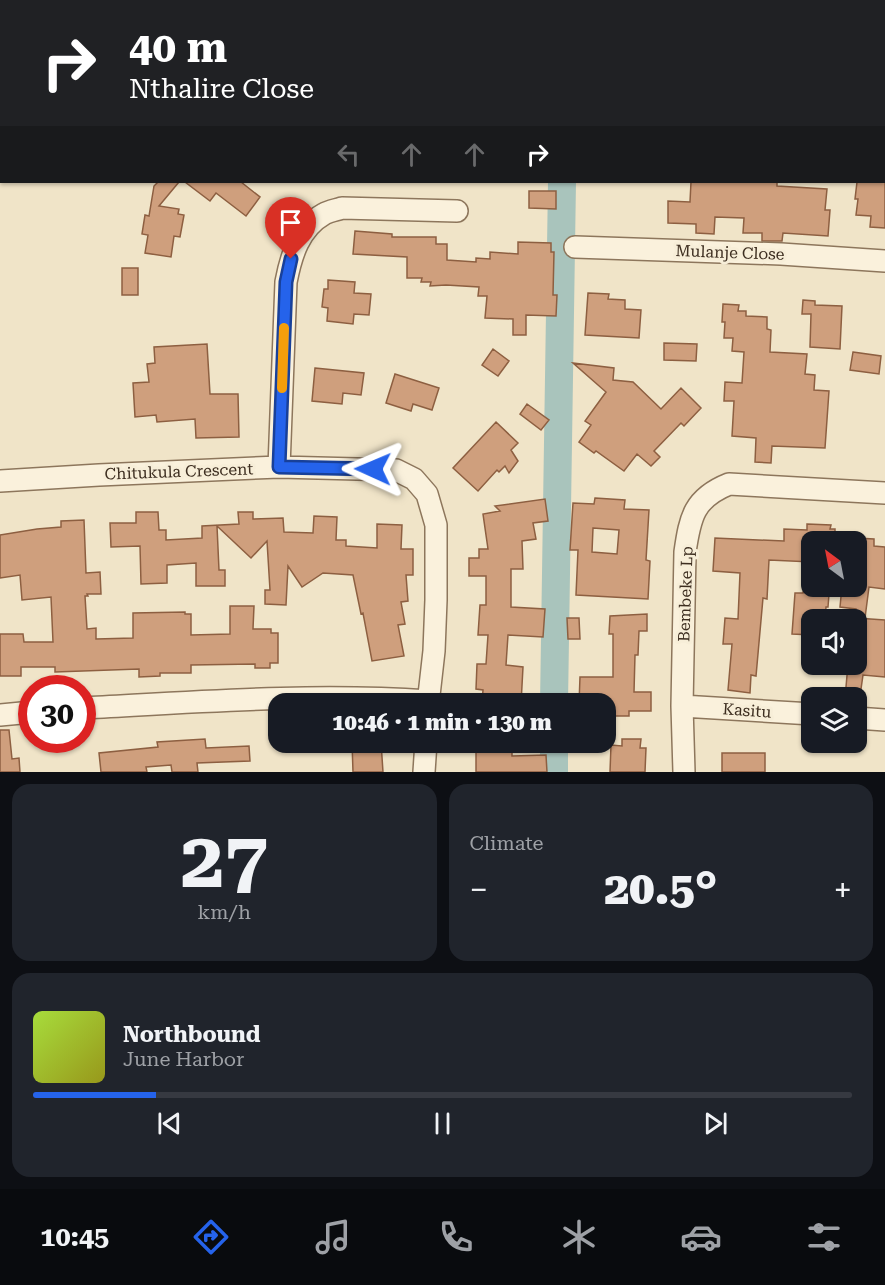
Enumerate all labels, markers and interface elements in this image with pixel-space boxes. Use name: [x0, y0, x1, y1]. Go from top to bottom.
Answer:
text: 40 m: [129, 23, 227, 72]
icon: right: [30, 24, 108, 102]
text: Nthalire Close: [129, 73, 314, 105]
icon: left: [332, 138, 365, 171]
icon: ahead: [395, 138, 428, 171]
icon: ahead: [458, 138, 491, 171]
icon: right: [521, 138, 554, 171]
pin: [265, 197, 316, 259]
icon: arrive: [274, 206, 307, 239]
street label: Mulanje Close: [675, 241, 785, 264]
position arrow: [341, 437, 405, 501]
street label: Chitukula Crescent: [104, 459, 254, 484]
north arrow: [801, 531, 867, 597]
map controls: [801, 531, 867, 753]
street label: Bembeke Lp: [674, 546, 697, 642]
button: sound: [801, 609, 867, 675]
speed limit sign: 30: [18, 675, 96, 753]
button: layers: [801, 687, 867, 753]
street label: Kasitu: [722, 699, 772, 722]
text: 10:46 · 1 min · 130 m: [332, 710, 552, 735]
text: 27: [181, 815, 268, 906]
text: Climate: [470, 831, 544, 855]
text: 20.5°: [604, 862, 717, 915]
text: −: [470, 870, 488, 909]
text: +: [834, 870, 852, 909]
text: km/h: [197, 900, 251, 924]
text: Northbound: [123, 1022, 261, 1047]
text: June Harbor: [123, 1047, 244, 1071]
icon: previous: [153, 1107, 186, 1140]
icon: pause: [426, 1107, 459, 1140]
icon: next: [699, 1107, 732, 1140]
icon: directions: [190, 1216, 232, 1258]
icon: music: [312, 1216, 354, 1258]
icon: phone: [435, 1216, 477, 1258]
icon: climate: [558, 1216, 600, 1258]
icon: car: [680, 1216, 722, 1258]
icon: filters: [803, 1216, 845, 1258]
text: 10:45: [40, 1221, 109, 1253]

